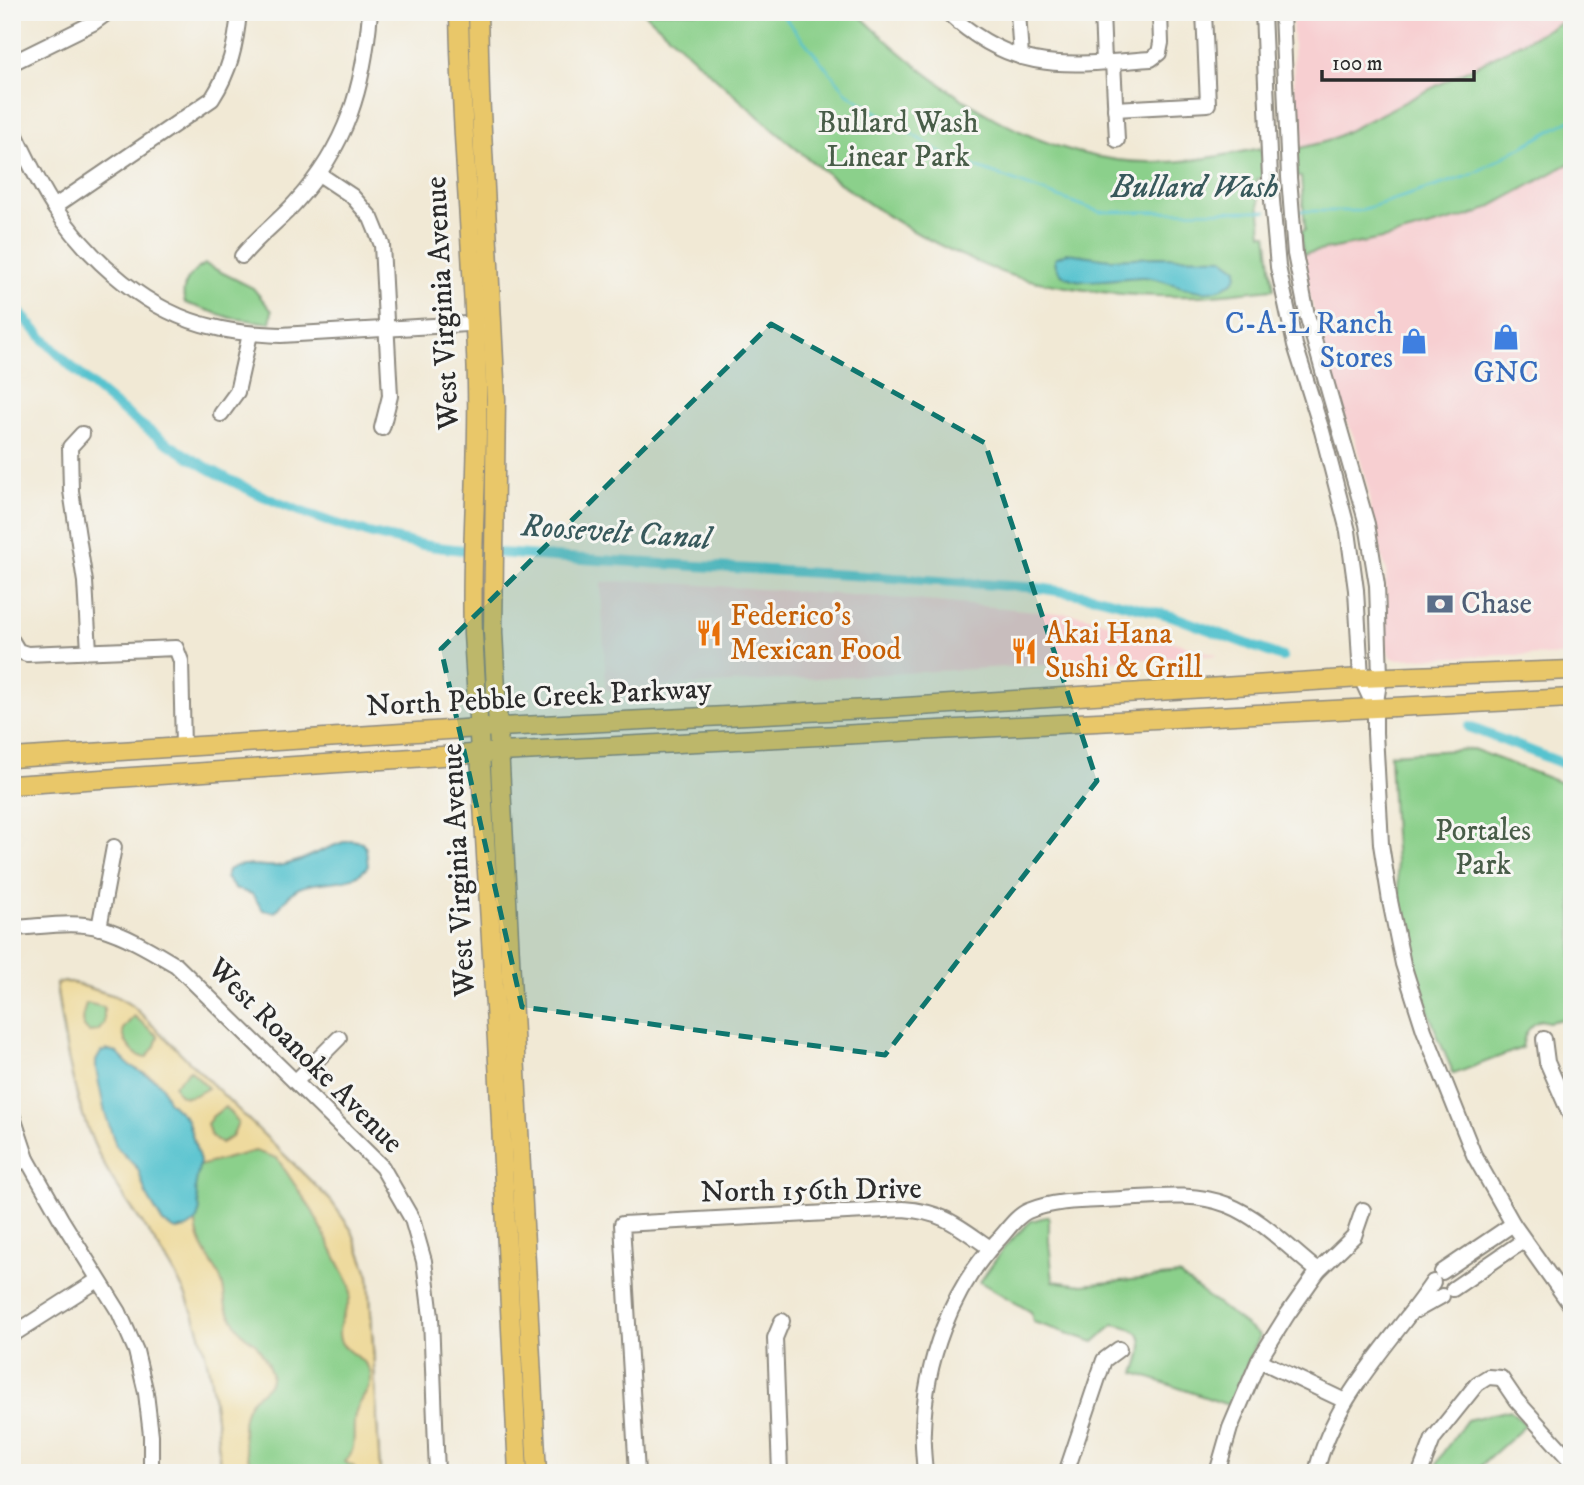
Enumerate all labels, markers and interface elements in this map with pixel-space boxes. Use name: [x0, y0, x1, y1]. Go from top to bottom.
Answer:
scale bar: [1322, 38, 1474, 82]
text: 100 m: [1332, 51, 1383, 77]
park label: Bullard Wash Linear Park: [818, 105, 979, 176]
water label: Bullard Wash: [1110, 168, 1279, 208]
street label: West Virginia Avenue: [418, 175, 468, 432]
place label: C-A-L Ranch Stores: [1225, 306, 1393, 377]
shop icon: GNC: [1491, 322, 1521, 352]
shop icon: C-A-L Ranch Stores: [1399, 326, 1429, 356]
place label: GNC: [1473, 355, 1539, 392]
water label: Roosevelt Canal: [519, 506, 716, 560]
place label: Chase: [1461, 586, 1532, 623]
bank icon: Chase: [1425, 589, 1455, 619]
place label: Federico's Mexican Food: [730, 598, 901, 669]
place label: Akai Hana Sushi & Grill: [1045, 616, 1203, 687]
restaurant icon: Federico's Mexican Food: [694, 618, 724, 648]
restaurant icon: Akai Hana Sushi & Grill: [1009, 636, 1039, 666]
street label: North Pebble Creek Parkway: [365, 670, 713, 726]
street label: West Virginia Avenue: [434, 742, 484, 999]
park label: Portales Park: [1435, 813, 1531, 884]
street label: West Roanoke Avenue: [199, 950, 411, 1162]
street label: North 156th Drive: [700, 1171, 922, 1211]

